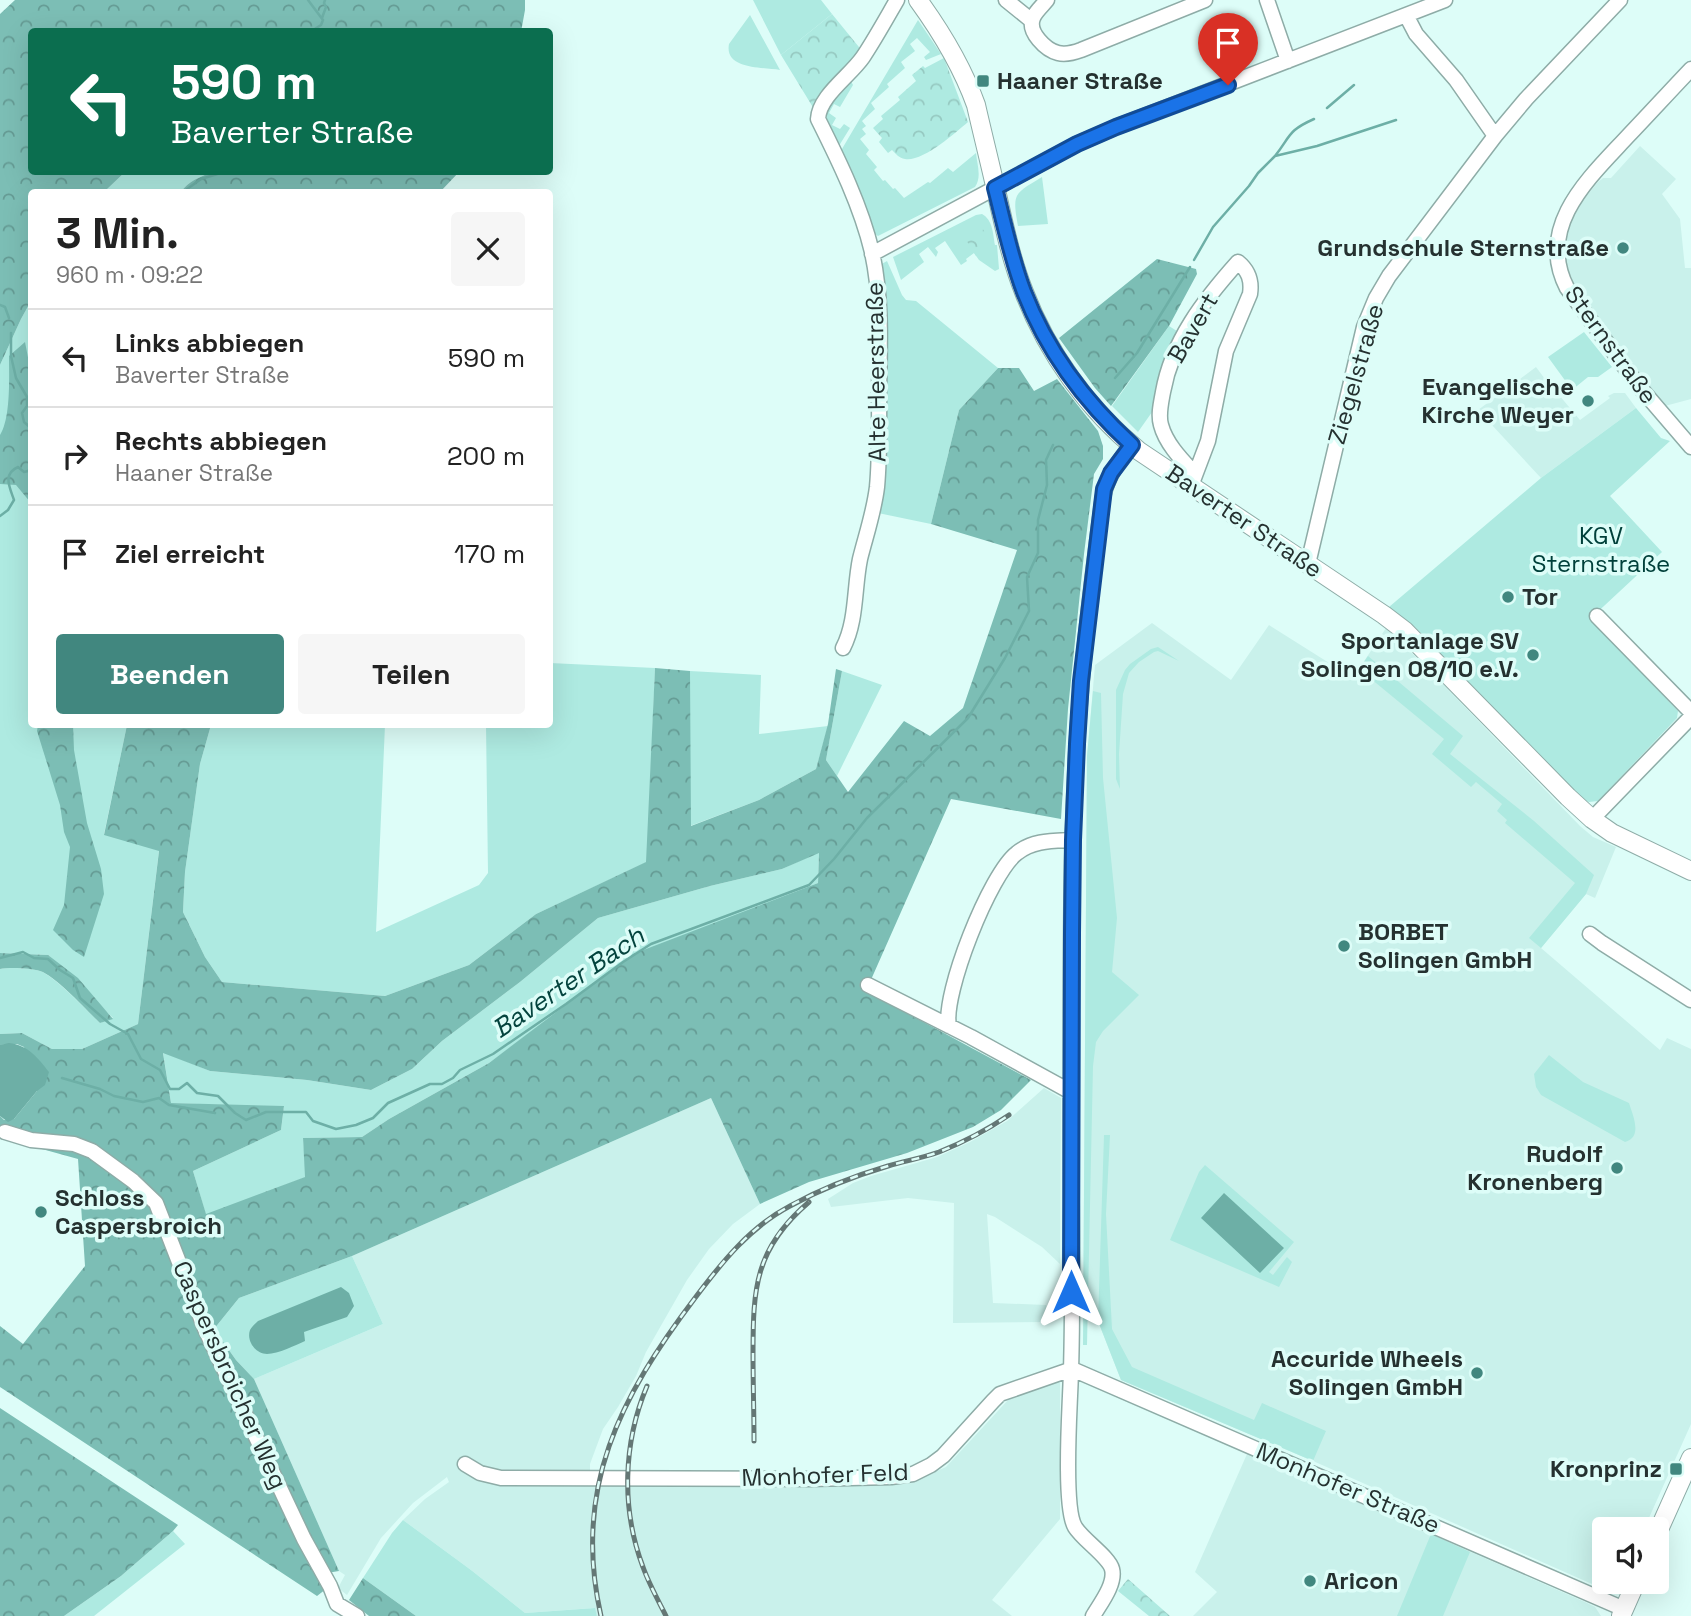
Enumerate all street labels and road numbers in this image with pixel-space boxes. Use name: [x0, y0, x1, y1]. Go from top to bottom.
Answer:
street label: Sternstraße: [1558, 280, 1665, 410]
street label: Alte Heerstraße: [858, 282, 893, 462]
street label: Bavert: [1160, 287, 1225, 368]
street label: Ziegelstraße: [1321, 300, 1390, 448]
street label: Baverter Straße: [1160, 457, 1328, 584]
street label: Caspersbroicher Weg: [166, 1256, 295, 1494]
street label: Monhofer Straße: [1252, 1435, 1445, 1540]
street label: Monhofer Feld: [741, 1456, 909, 1493]

